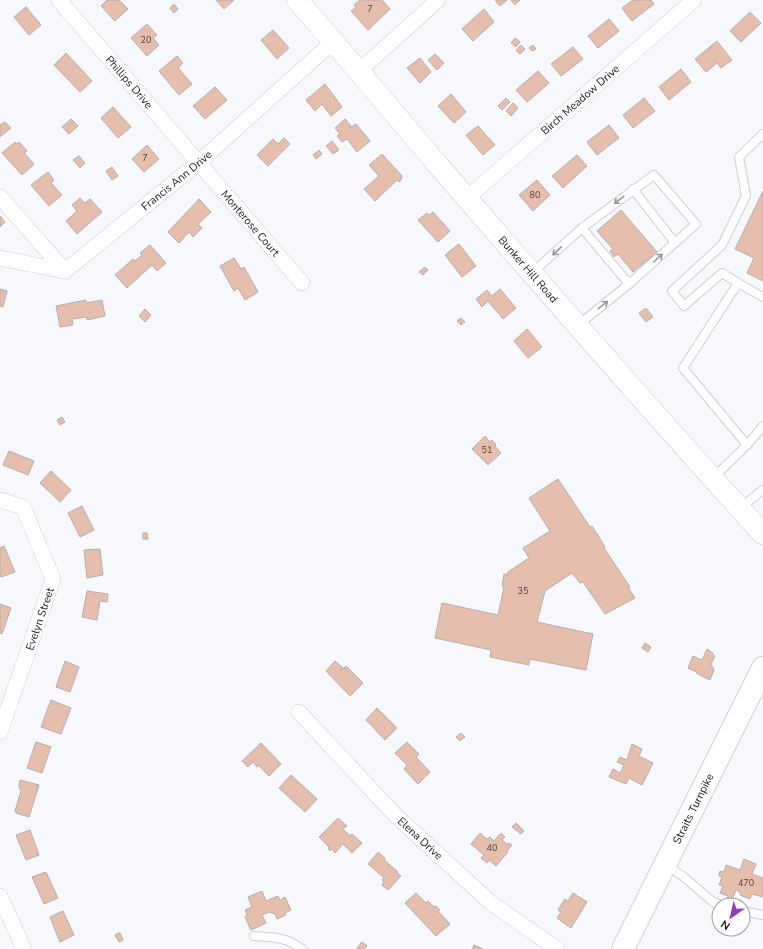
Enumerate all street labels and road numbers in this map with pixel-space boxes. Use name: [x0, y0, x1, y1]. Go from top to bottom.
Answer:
street label: Phillips Drive: [102, 52, 156, 112]
street label: Birch Meadow Drive: [537, 61, 623, 138]
street label: Francis Ann Drive: [138, 147, 215, 214]
street label: Monterose Court: [218, 187, 283, 259]
street label: Bunker Hill Road: [495, 233, 561, 306]
street label: Evelyn Street: [22, 585, 58, 652]
street label: Straits Turnpike: [669, 770, 717, 846]
street label: Elena Drive: [394, 813, 446, 863]

